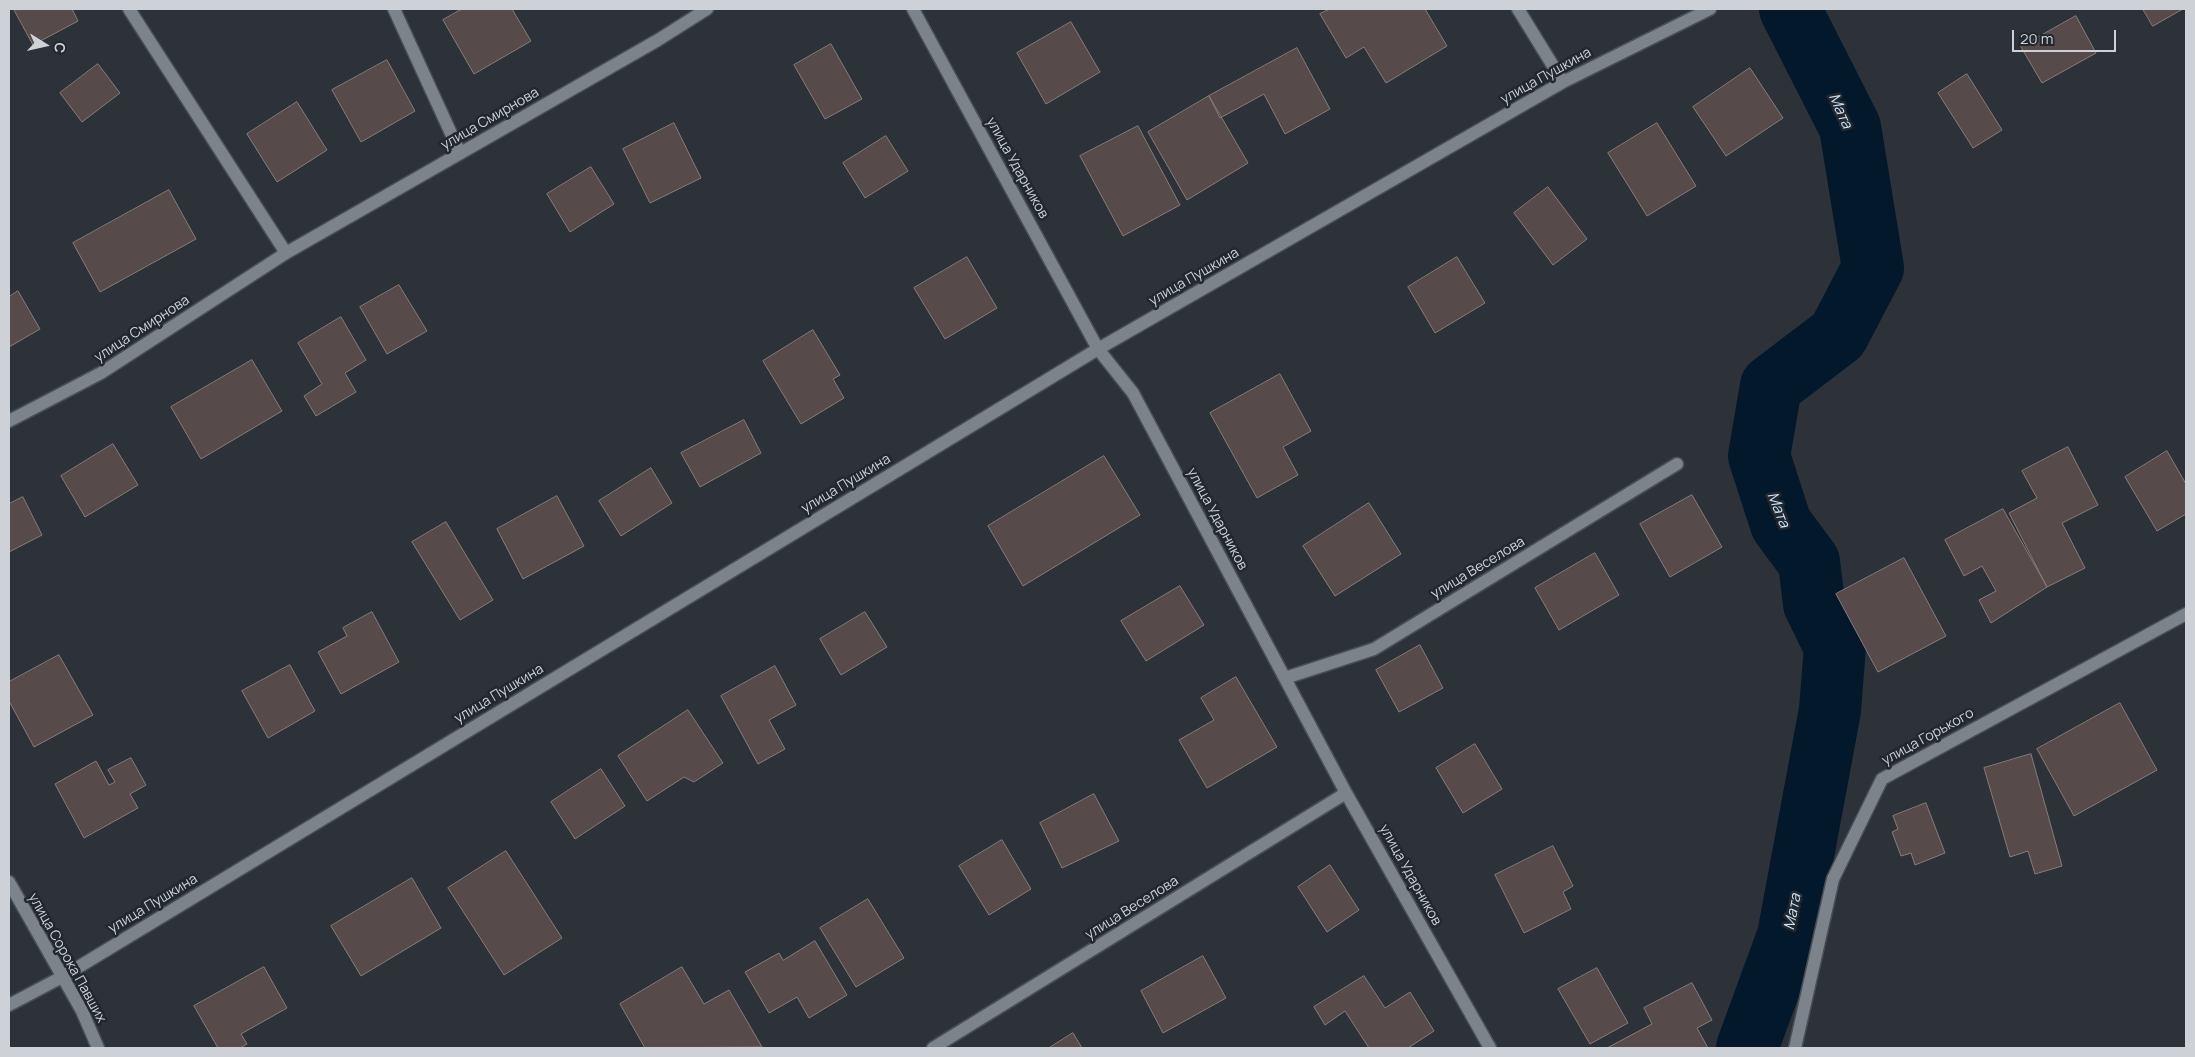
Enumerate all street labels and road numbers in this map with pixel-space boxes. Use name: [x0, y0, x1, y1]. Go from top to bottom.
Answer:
street label: улица Пушкина: [1498, 44, 1594, 108]
street label: улица Смирнова: [438, 84, 542, 154]
street label: улица Ударников: [982, 114, 1052, 222]
street label: улица Пушкина: [1146, 244, 1242, 310]
street label: улица Смирнова: [91, 292, 193, 366]
street label: улица Пушкина: [798, 451, 894, 517]
street label: улица Ударников: [1183, 465, 1251, 573]
street label: улица Веселова: [1428, 533, 1528, 603]
street label: улица Пушкина: [451, 661, 547, 727]
street label: улица Горького: [1879, 705, 1977, 769]
street label: улица Ударников: [1375, 821, 1445, 929]
street label: улица Пушкина: [105, 871, 201, 937]
street label: улица Веселова: [1082, 873, 1182, 943]
street label: улица Сорока Павших: [24, 890, 110, 1026]

